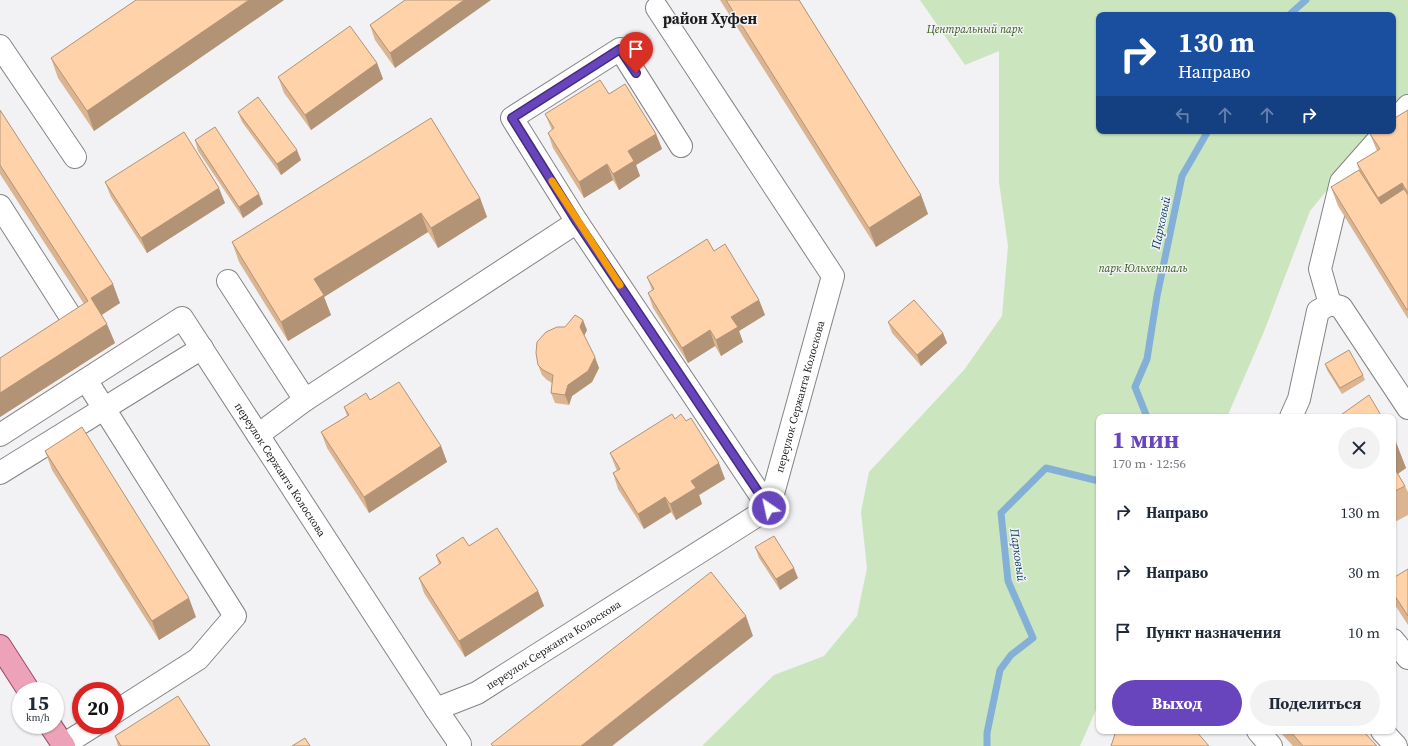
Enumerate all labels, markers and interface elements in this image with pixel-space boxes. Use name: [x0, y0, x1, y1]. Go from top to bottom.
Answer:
district label: район Хуфен: [663, 8, 758, 29]
park label: Центральный парк: [926, 22, 1023, 37]
text: 130 m: [1178, 23, 1255, 61]
icon: right: [1112, 28, 1164, 80]
pin: [619, 32, 653, 73]
icon: arrive: [625, 38, 647, 60]
text: Направо: [1178, 59, 1251, 84]
icon: left: [1172, 104, 1194, 126]
icon: ahead: [1214, 104, 1236, 126]
icon: ahead: [1256, 104, 1278, 126]
icon: right: [1298, 104, 1320, 126]
water label: Парковый: [1147, 195, 1174, 252]
park label: парк Юльхенталь: [1098, 261, 1188, 276]
street label: переулок Сержанта Колоскова: [772, 318, 828, 474]
street label: переулок Сержанта Колоскова: [231, 400, 330, 540]
text: 1 мин: [1112, 423, 1179, 456]
button: close: [1338, 427, 1380, 469]
text: 170 m · 12:56: [1112, 455, 1186, 472]
position arrow: [748, 487, 790, 529]
icon: right: [1112, 501, 1134, 523]
text: Направо: [1146, 502, 1208, 523]
text: 130 m: [1340, 502, 1380, 523]
water label: Парковый: [1006, 526, 1030, 583]
icon: right: [1112, 561, 1134, 583]
text: Направо: [1146, 562, 1208, 583]
text: 30 m: [1348, 562, 1380, 583]
street label: переулок Сержанта Колоскова: [483, 596, 624, 693]
icon: arrive: [1112, 621, 1134, 643]
text: Пункт назначения: [1146, 622, 1281, 643]
text: 10 m: [1348, 622, 1380, 643]
button: Выход: [1112, 680, 1242, 726]
button: Поделиться: [1250, 680, 1380, 726]
speed limit sign: 20: [72, 682, 124, 734]
text: 15: [27, 689, 49, 717]
text: km/h: [26, 711, 50, 724]

